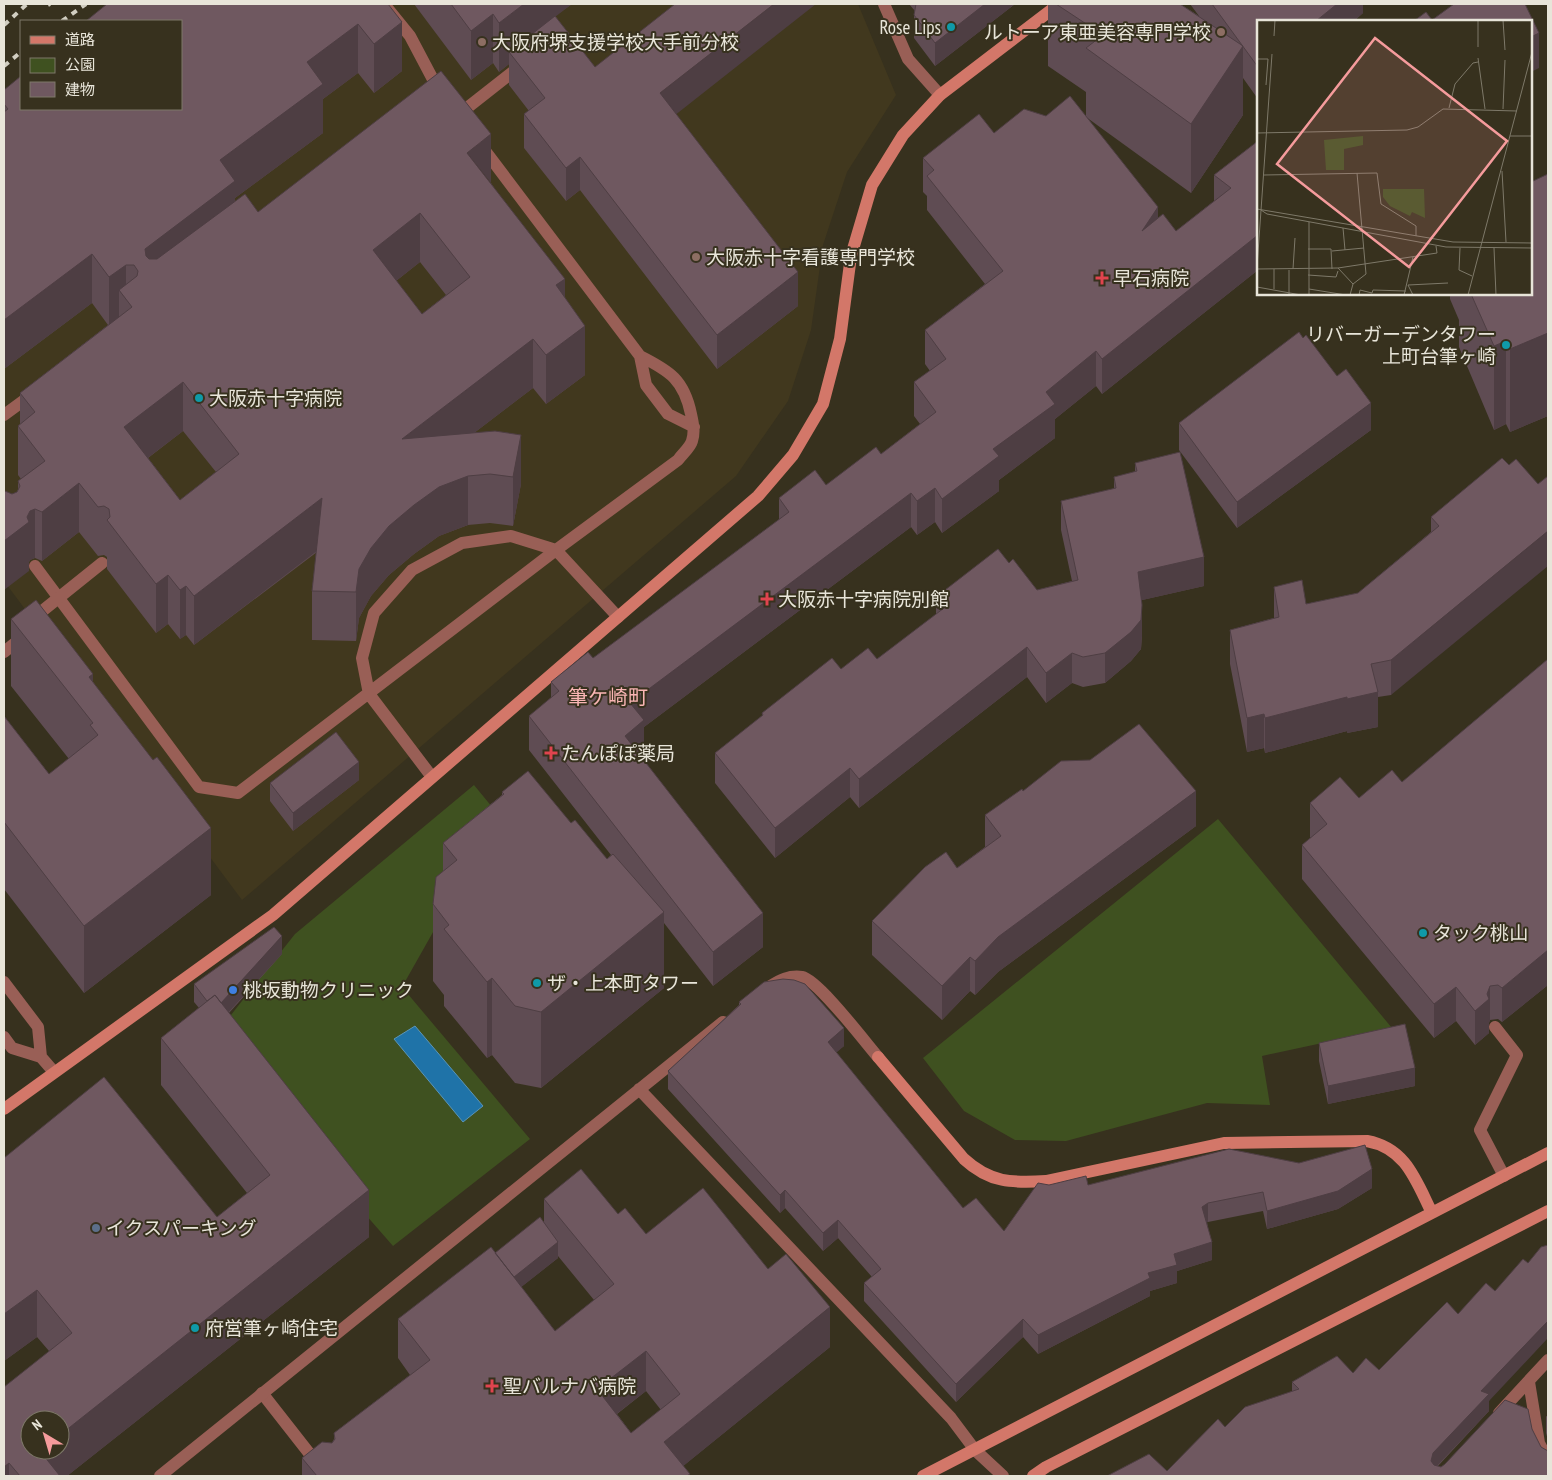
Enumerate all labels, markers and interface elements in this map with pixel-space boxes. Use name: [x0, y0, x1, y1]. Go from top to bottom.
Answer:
place label: Rose Lips: [879, 15, 941, 39]
legend: [20, 20, 182, 110]
place label: ルトーア東亜美容専門学校: [984, 20, 1211, 44]
inset map: [1257, 20, 1532, 295]
marker: Rose Lips: [945, 21, 957, 33]
marker: ルトーア東亜美容専門学校: [1215, 26, 1227, 38]
text: 道路: [65, 30, 95, 49]
place label: 大阪府堺支援学校大手前分校: [492, 30, 739, 54]
marker: 大阪府堺支援学校大手前分校: [476, 36, 488, 48]
text: 公園: [65, 55, 95, 74]
text: 建物: [65, 80, 95, 99]
place label: 大阪赤十字看護専門学校: [706, 245, 915, 269]
marker: 大阪赤十字看護専門学校: [690, 251, 702, 263]
place label: 早石病院: [1113, 266, 1189, 290]
marker: 早石病院: [1095, 271, 1109, 285]
place label: リバーガーデンタワー 上町台筆ヶ崎: [1306, 322, 1496, 368]
marker: リバーガーデンタワー 上町台筆ヶ崎: [1500, 339, 1512, 351]
place label: 大阪赤十字病院: [209, 386, 342, 410]
marker: 大阪赤十字病院: [193, 392, 205, 404]
place label: 大阪赤十字病院別館: [778, 587, 949, 611]
marker: 大阪赤十字病院別館: [760, 592, 774, 606]
district label: 筆ケ崎町: [568, 684, 648, 710]
place label: たんぽぽ薬局: [561, 741, 675, 765]
marker: たんぽぽ薬局: [545, 747, 557, 759]
place label: タック桃山: [1433, 921, 1528, 945]
marker: タック桃山: [1417, 927, 1429, 939]
place label: ザ・上本町タワー: [547, 971, 699, 995]
marker: ザ・上本町タワー: [531, 977, 543, 989]
place label: 桃坂動物クリニック: [243, 978, 414, 1002]
marker: 桃坂動物クリニック: [227, 984, 239, 996]
place label: イクスパーキング: [106, 1216, 256, 1240]
marker: イクスパーキング: [90, 1222, 102, 1234]
place label: 府営筆ヶ崎住宅: [205, 1316, 338, 1340]
marker: 府営筆ヶ崎住宅: [189, 1322, 201, 1334]
place label: 聖バルナバ病院: [503, 1374, 636, 1398]
marker: 聖バルナバ病院: [485, 1379, 499, 1393]
north arrow: [20, 1410, 70, 1460]
text: N: [28, 1415, 46, 1434]

